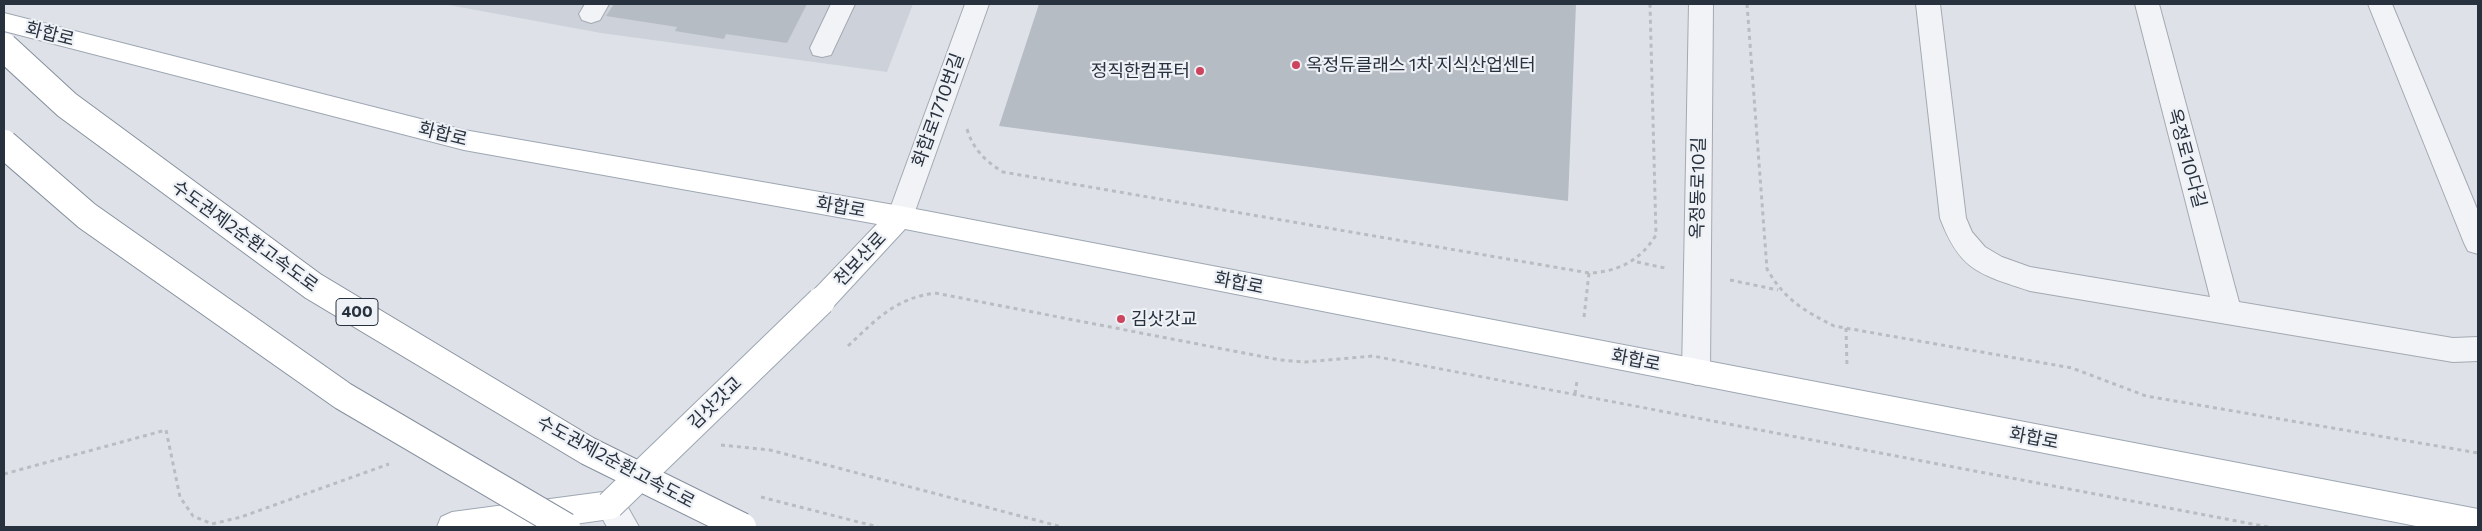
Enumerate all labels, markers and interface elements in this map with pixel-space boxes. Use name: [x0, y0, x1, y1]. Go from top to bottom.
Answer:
street label: 화합로: [23, 18, 77, 50]
street label: 화합로1710번길: [907, 50, 969, 170]
place label: 옥정듀클래스 1차 지식산업센터: [1306, 54, 1536, 76]
marker: 옥정듀클래스 1차 지식산업센터: [1290, 59, 1302, 71]
place label: 정직한컴퓨터: [1091, 60, 1190, 82]
marker: 정직한컴퓨터: [1194, 65, 1206, 77]
street label: 옥정로10다길: [2163, 106, 2211, 210]
street label: 화합로: [416, 118, 470, 150]
street label: 옥정동로10길: [1686, 137, 1710, 239]
street label: 수도권제2순환고속도로: [168, 176, 322, 296]
street label: 화합로: [815, 192, 867, 222]
street label: 천보산로: [830, 227, 890, 291]
street label: 화합로: [1213, 268, 1265, 298]
road number: 400: [336, 298, 378, 326]
place label: 김삿갓교: [1131, 308, 1197, 330]
marker: 김삿갓교: [1115, 313, 1127, 325]
street label: 화합로: [1610, 345, 1662, 375]
street label: 김삿갓교: [684, 372, 746, 434]
street label: 수도권제2순환고속도로: [533, 411, 699, 513]
street label: 화합로: [2008, 423, 2060, 453]

